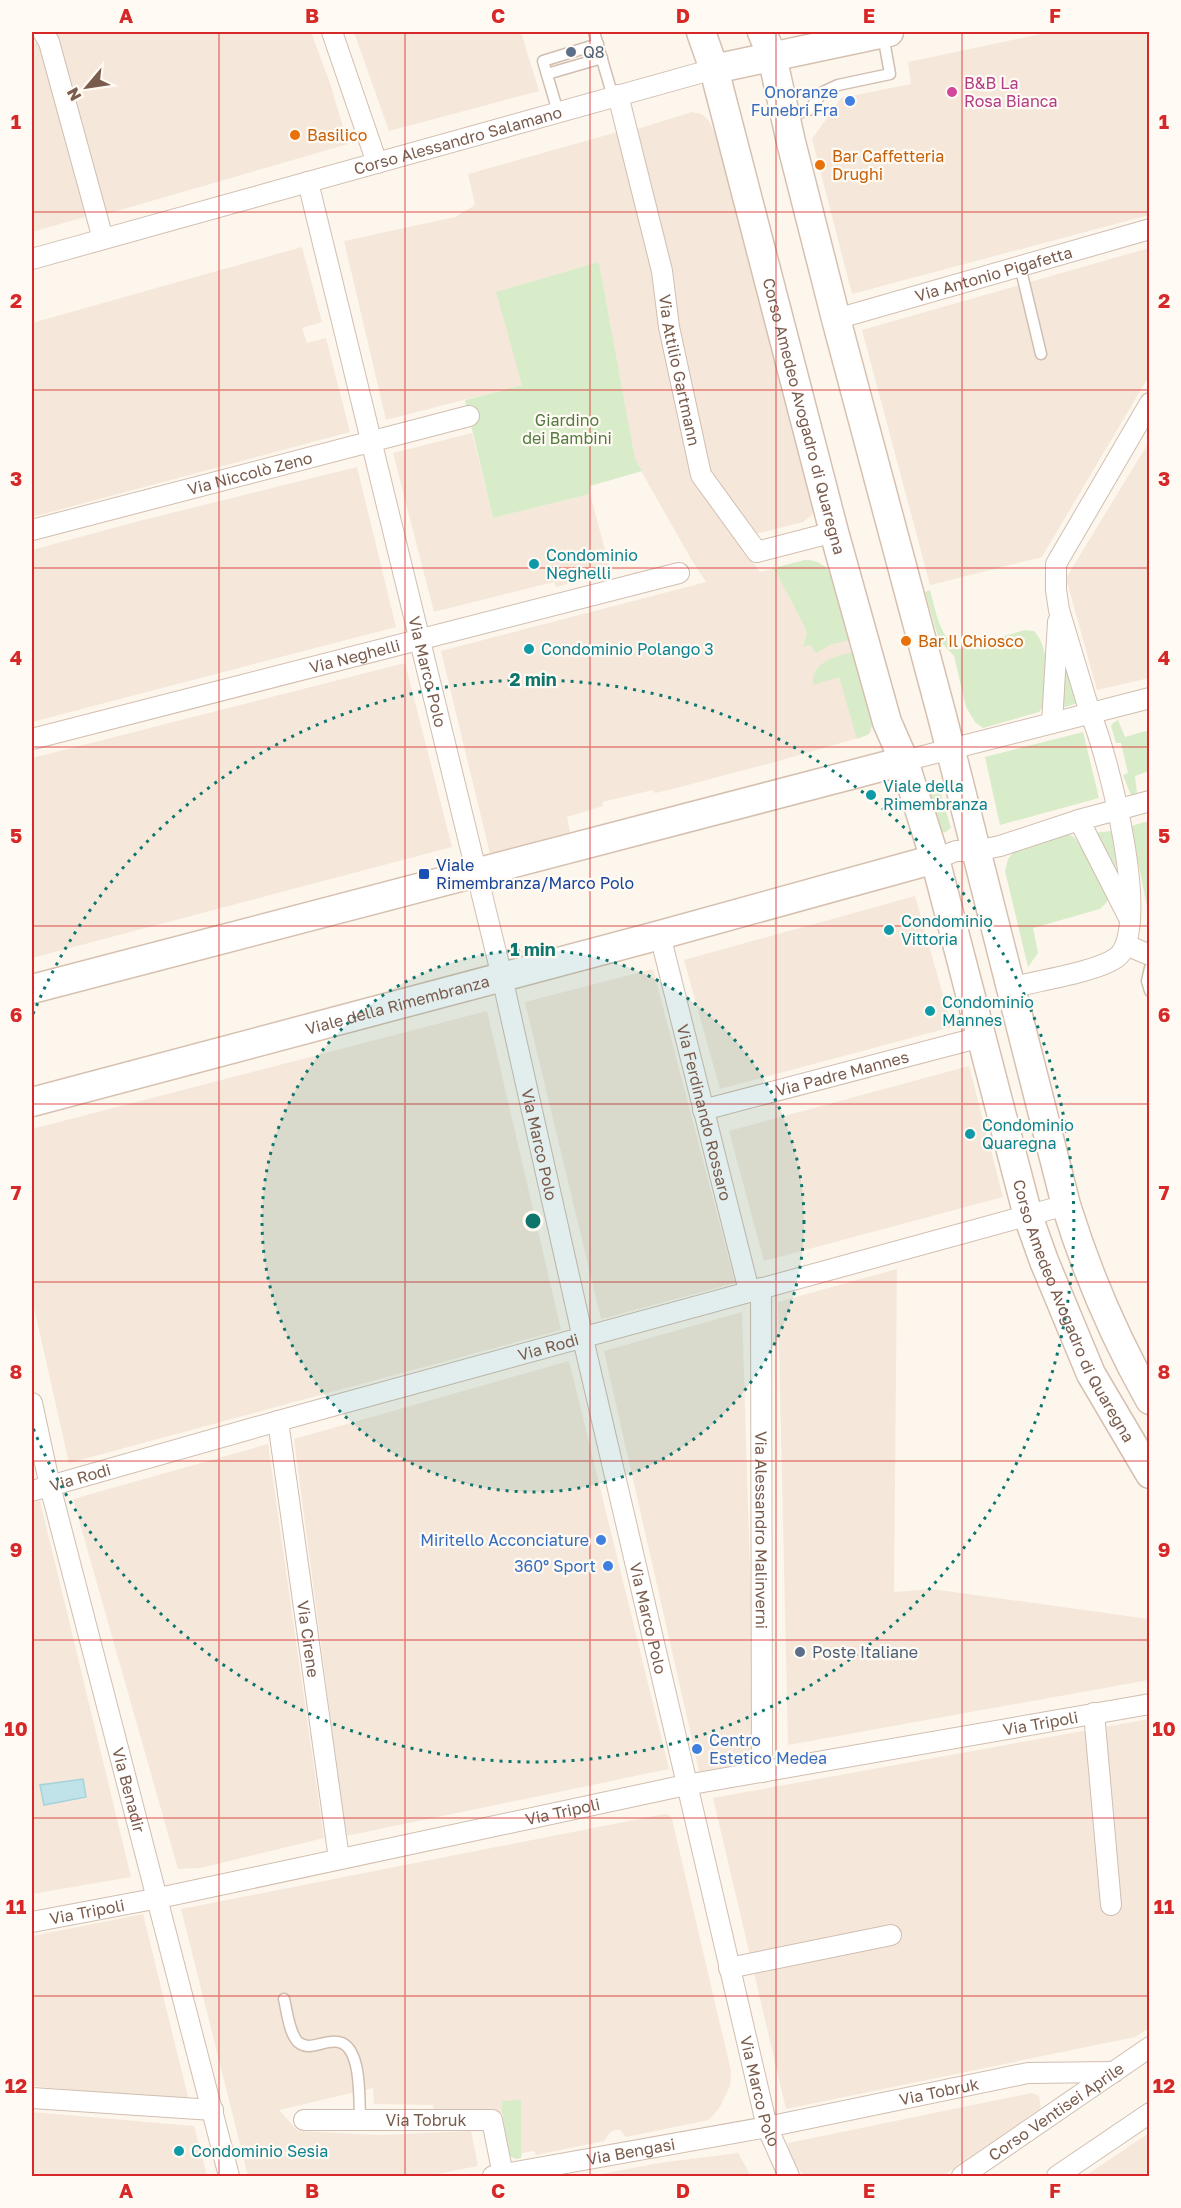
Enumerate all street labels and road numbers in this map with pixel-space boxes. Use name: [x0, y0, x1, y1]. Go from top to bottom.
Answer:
street label: Corso Alessandro Salamano: [352, 102, 564, 179]
street label: Via Antonio Pigafetta: [913, 242, 1075, 306]
street label: Corso Amedeo Avogadro di Quaregna: [759, 276, 850, 557]
street label: Via Attilio Gartmann: [655, 293, 704, 448]
street label: Via Niccolò Zeno: [185, 447, 314, 499]
street label: Via Marco Polo: [404, 614, 451, 729]
street label: Via Neghelli: [307, 635, 402, 677]
street label: Viale della Rimembranza: [303, 971, 492, 1039]
street label: Via Ferdinando Rossaro: [673, 1022, 736, 1203]
street label: Via Padre Mannes: [773, 1046, 911, 1100]
street label: Via Marco Polo: [517, 1087, 562, 1202]
street label: Corso Amedeo Avogadro di Quaregna: [1009, 1177, 1139, 1446]
street label: Via Rodi: [515, 1329, 581, 1365]
street label: Via Alessandro Malinverni: [751, 1431, 772, 1629]
street label: Via Rodi: [47, 1459, 113, 1495]
street label: Via Marco Polo: [626, 1560, 671, 1676]
street label: Via Cirene: [293, 1599, 324, 1679]
street label: Via Tripoli: [1001, 1707, 1080, 1740]
street label: Via Benadir: [108, 1745, 150, 1835]
street label: Via Tripoli: [523, 1794, 602, 1829]
street label: Via Tripoli: [48, 1895, 126, 1928]
street label: Via Marco Polo: [736, 2034, 785, 2150]
street label: Corso Ventisei Aprile: [984, 2058, 1128, 2165]
street label: Via Tobruk: [897, 2073, 981, 2109]
street label: Via Tobruk: [385, 2110, 467, 2130]
street label: Via Bengasi: [585, 2134, 677, 2169]

